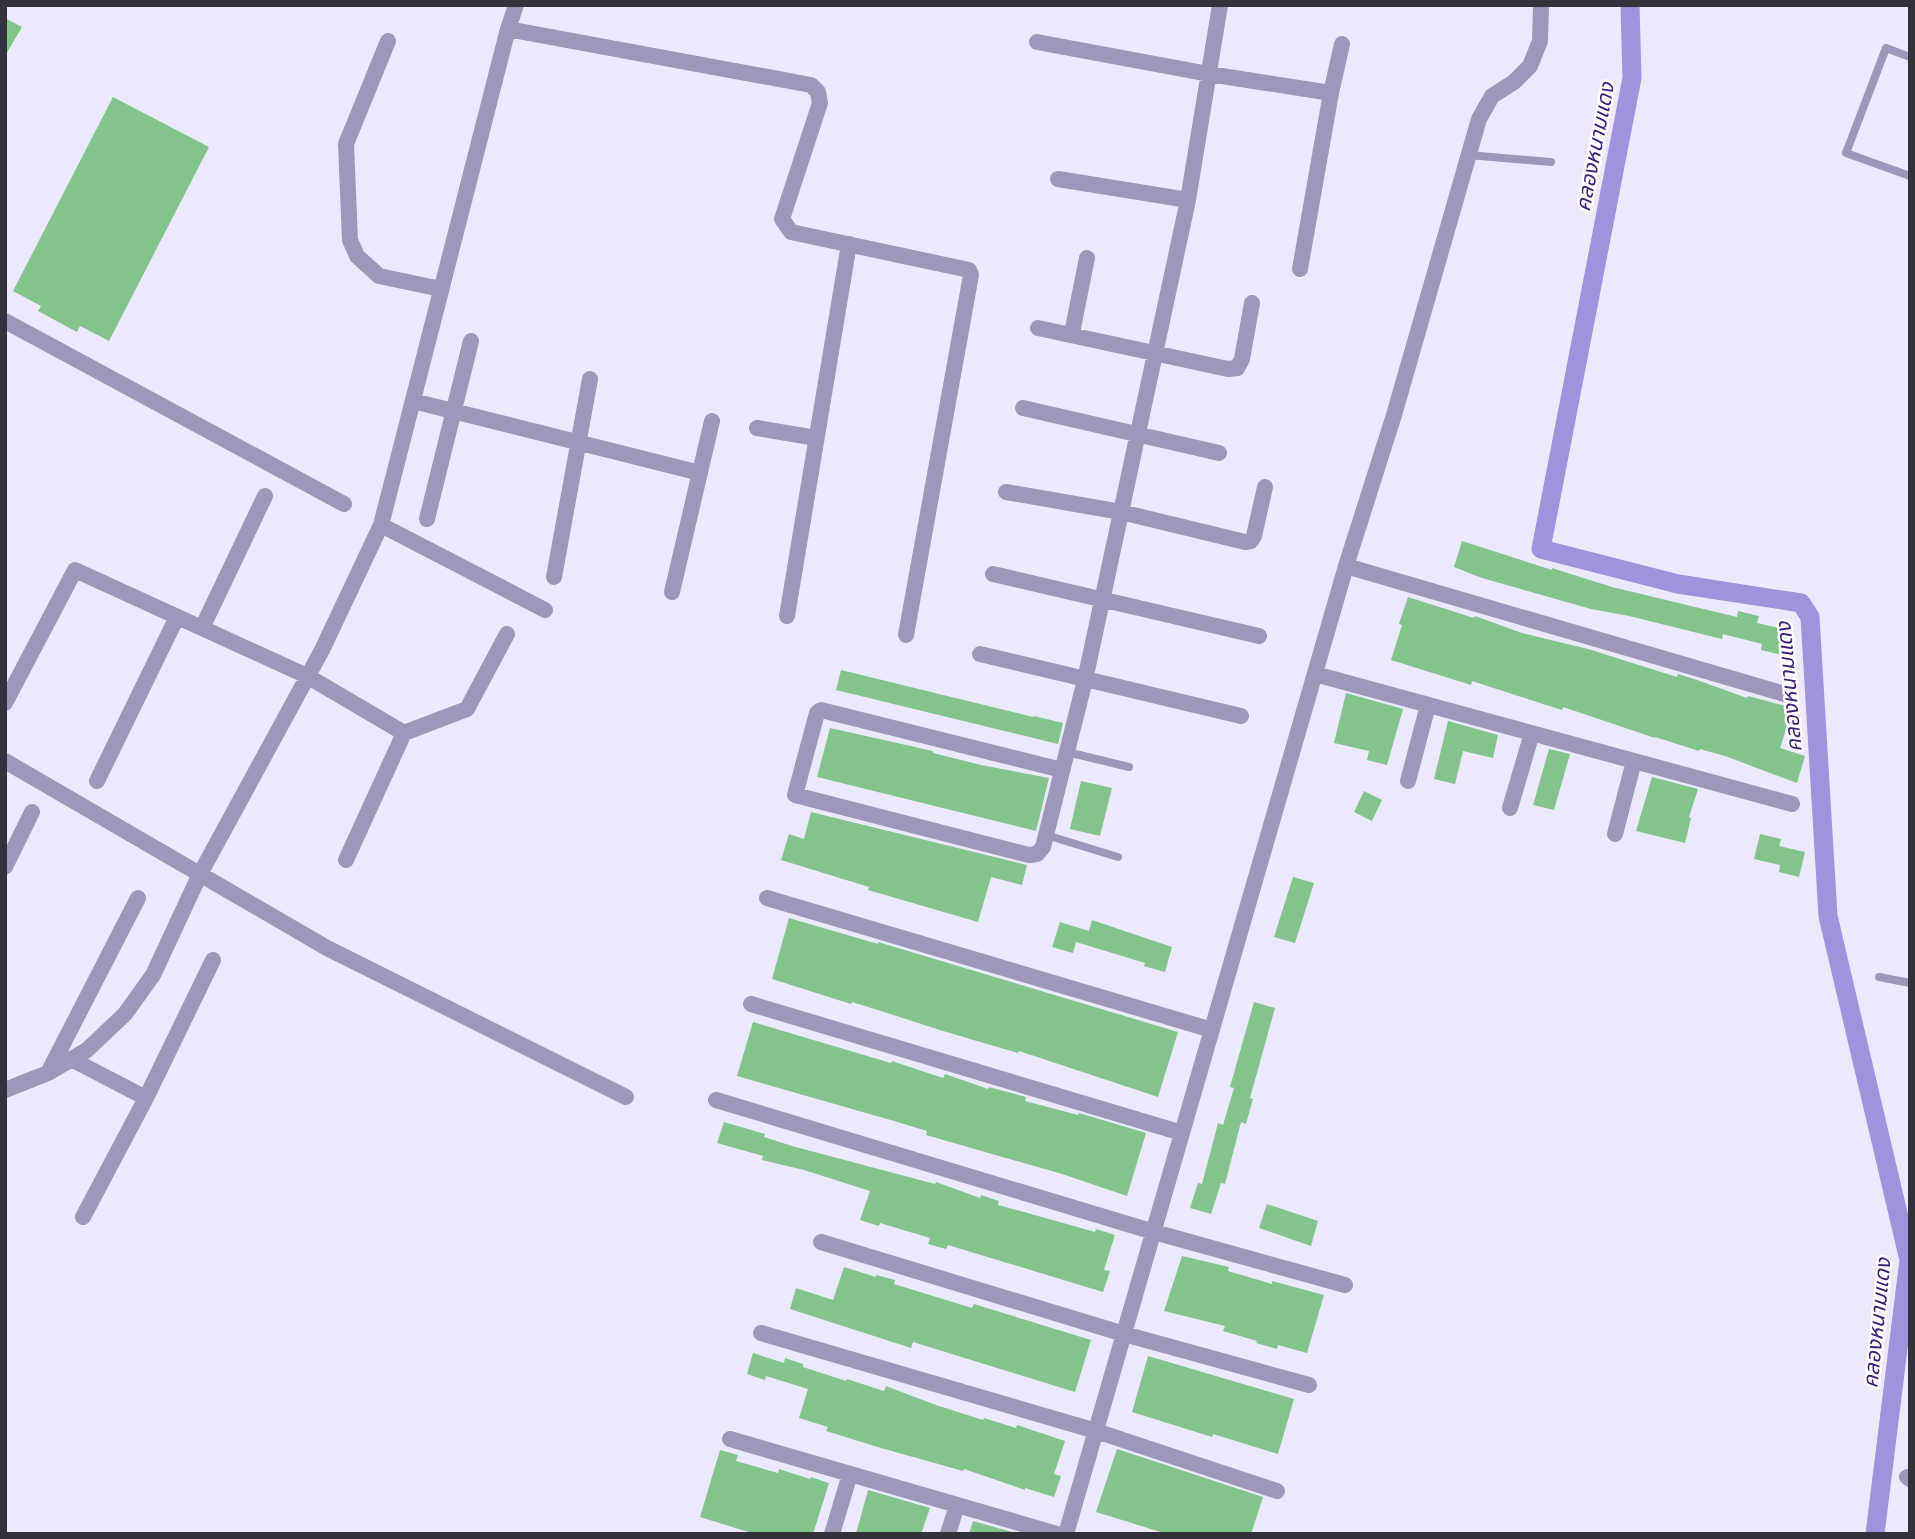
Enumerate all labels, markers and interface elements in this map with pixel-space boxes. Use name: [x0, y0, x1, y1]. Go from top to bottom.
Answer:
water label: คลองหนามแดง: [1569, 78, 1619, 213]
water label: คลองหนามแดง: [1769, 619, 1806, 753]
water label: คลองหนามแดง: [1856, 1255, 1895, 1389]

